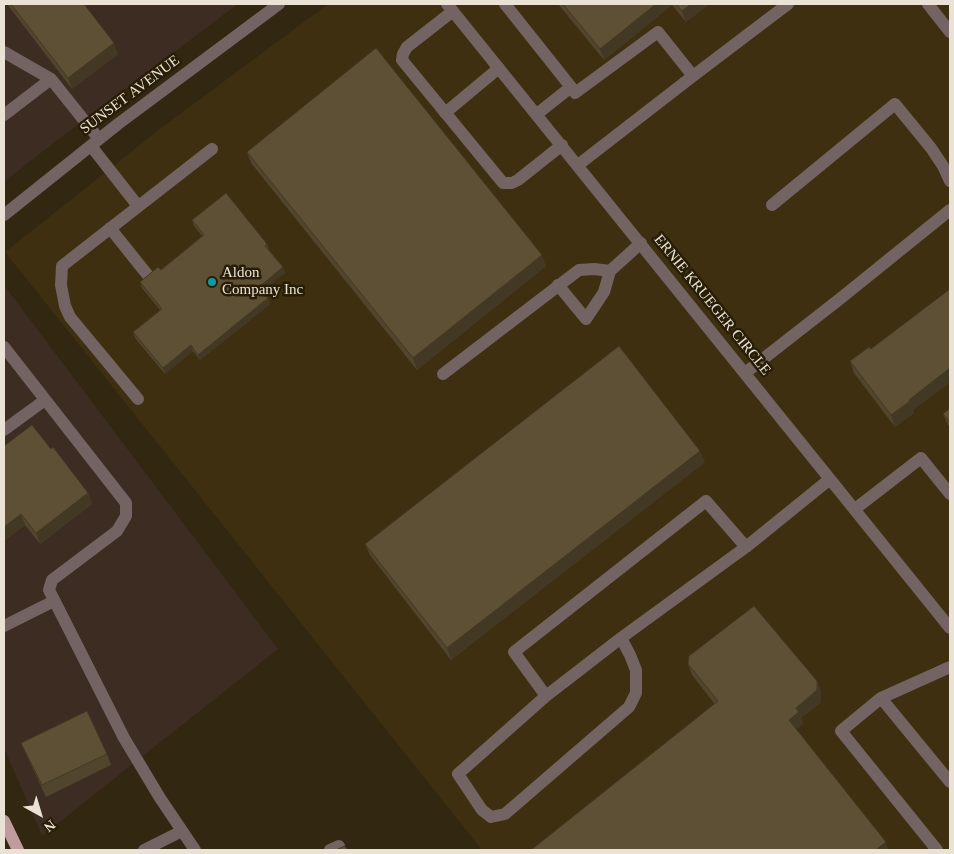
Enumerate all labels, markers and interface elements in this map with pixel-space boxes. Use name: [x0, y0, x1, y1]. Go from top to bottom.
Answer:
street label: SUNSET AVENUE: [77, 52, 183, 138]
street label: ERNIE KRUEGER CIRCLE: [650, 231, 774, 379]
place label: Aldon Company Inc: [222, 264, 303, 299]
marker: Aldon Company Inc: [206, 276, 218, 288]
north arrow: [15, 789, 65, 839]
text: N: [41, 817, 58, 835]

